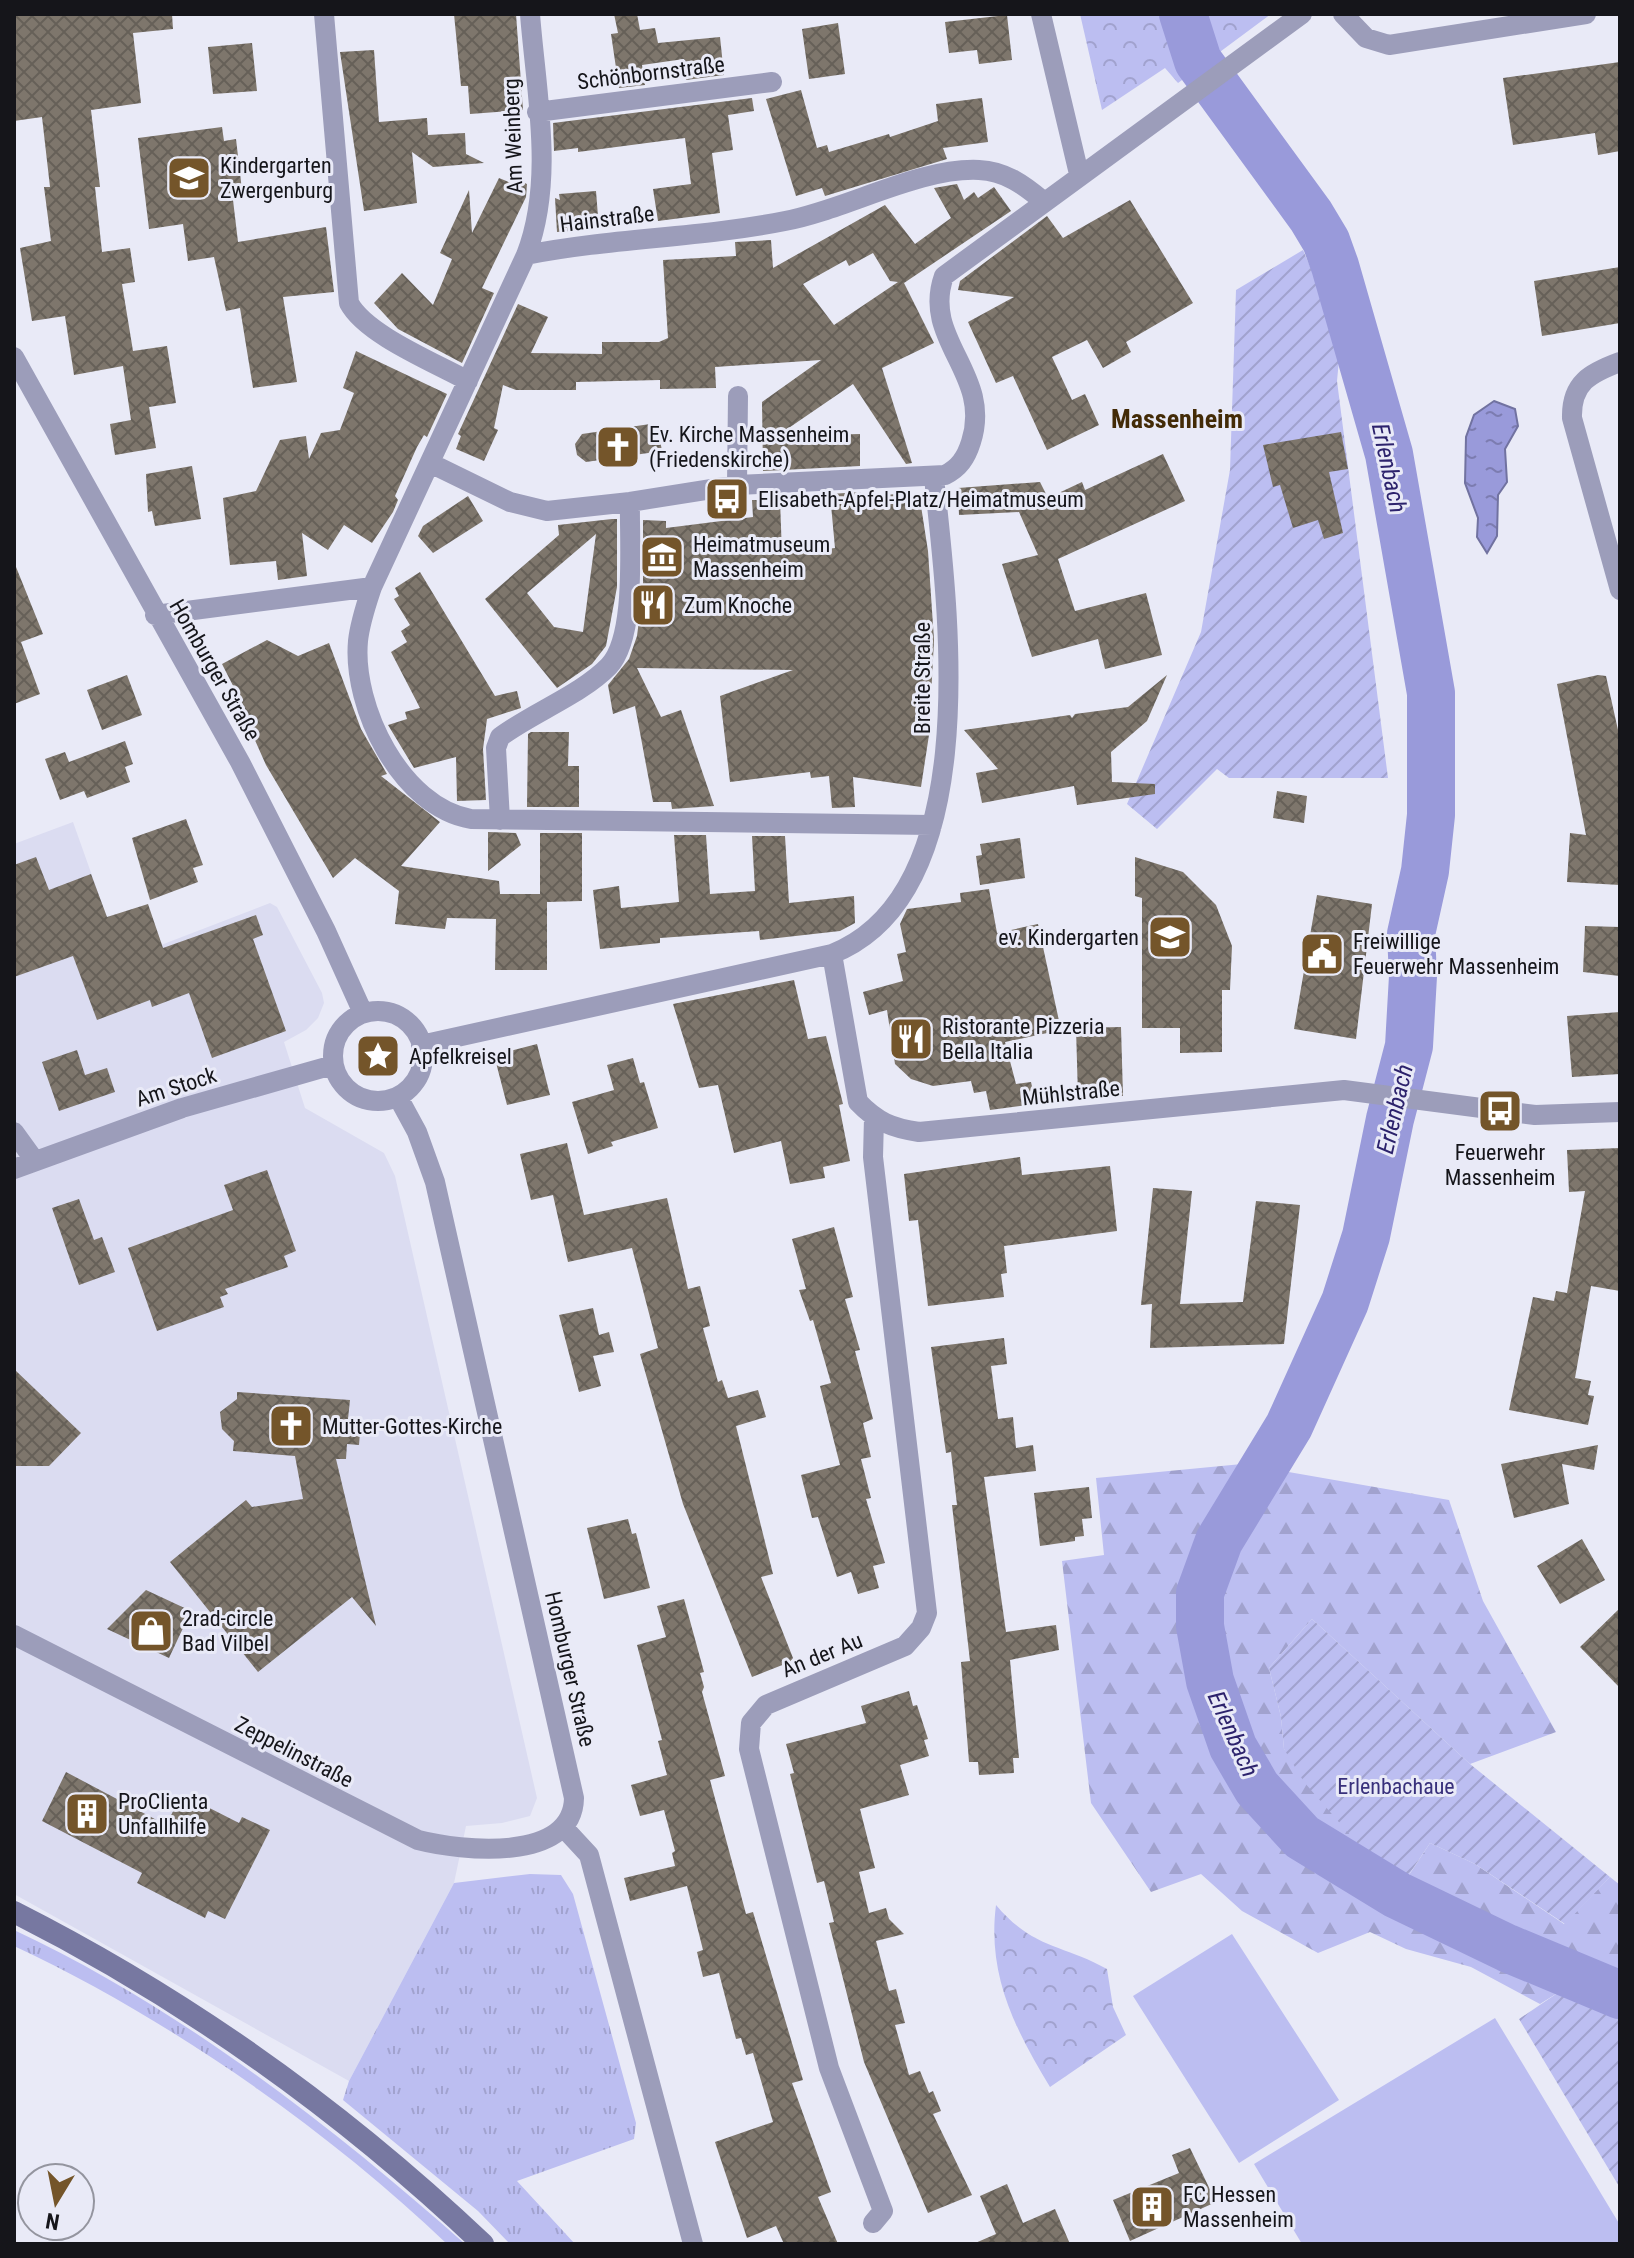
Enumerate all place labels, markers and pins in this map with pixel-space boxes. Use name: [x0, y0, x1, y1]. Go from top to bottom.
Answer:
place label: Kindergarten Zwergenburg: [220, 153, 333, 203]
school or university icon: Kindergarten Zwergenburg: [165, 154, 213, 202]
place label: Ev. Kirche Massenheim (Friedenskirche): [649, 422, 849, 473]
church icon: Ev. Kirche Massenheim (Friedenskirche): [594, 423, 642, 471]
bus stop icon: Elisabeth-Apfel-Platz/Heimatmuseum: [703, 475, 751, 523]
place label: Elisabeth-Apfel-Platz/Heimatmuseum: [758, 487, 1084, 512]
place label: Heimatmuseum Massenheim: [693, 532, 830, 582]
museum icon: Heimatmuseum Massenheim: [638, 533, 686, 581]
restaurant icon: Zum Knoche: [629, 581, 677, 629]
place label: Zum Knoche: [684, 593, 792, 618]
school or university icon: ev. Kindergarten: [1146, 913, 1194, 961]
place label: ev. Kindergarten: [998, 925, 1139, 950]
place label: Freiwillige Feuerwehr Massenheim: [1353, 929, 1559, 979]
public building icon: Freiwillige Feuerwehr Massenheim: [1298, 930, 1346, 978]
place label: Ristorante Pizzeria Bella Italia: [942, 1014, 1104, 1064]
restaurant icon: Ristorante Pizzeria Bella Italia: [887, 1015, 935, 1063]
place icon: Apfelkreisel: [354, 1032, 402, 1080]
place label: Apfelkreisel: [409, 1044, 512, 1069]
bus stop icon: Feuerwehr Massenheim: [1476, 1087, 1524, 1135]
place label: Feuerwehr Massenheim: [1445, 1140, 1555, 1190]
church icon: Mutter-Gottes-Kirche: [267, 1402, 315, 1450]
place label: Mutter-Gottes-Kirche: [322, 1414, 502, 1439]
place label: 2rad-circle Bad Vilbel: [182, 1606, 273, 1656]
shop icon: 2rad-circle Bad Vilbel: [127, 1607, 175, 1655]
place label: ProClienta Unfallhilfe: [118, 1789, 208, 1839]
building icon: ProClienta Unfallhilfe: [63, 1790, 111, 1838]
place label: FC Hessen Massenheim: [1183, 2182, 1294, 2232]
building icon: FC Hessen Massenheim: [1128, 2183, 1176, 2231]

